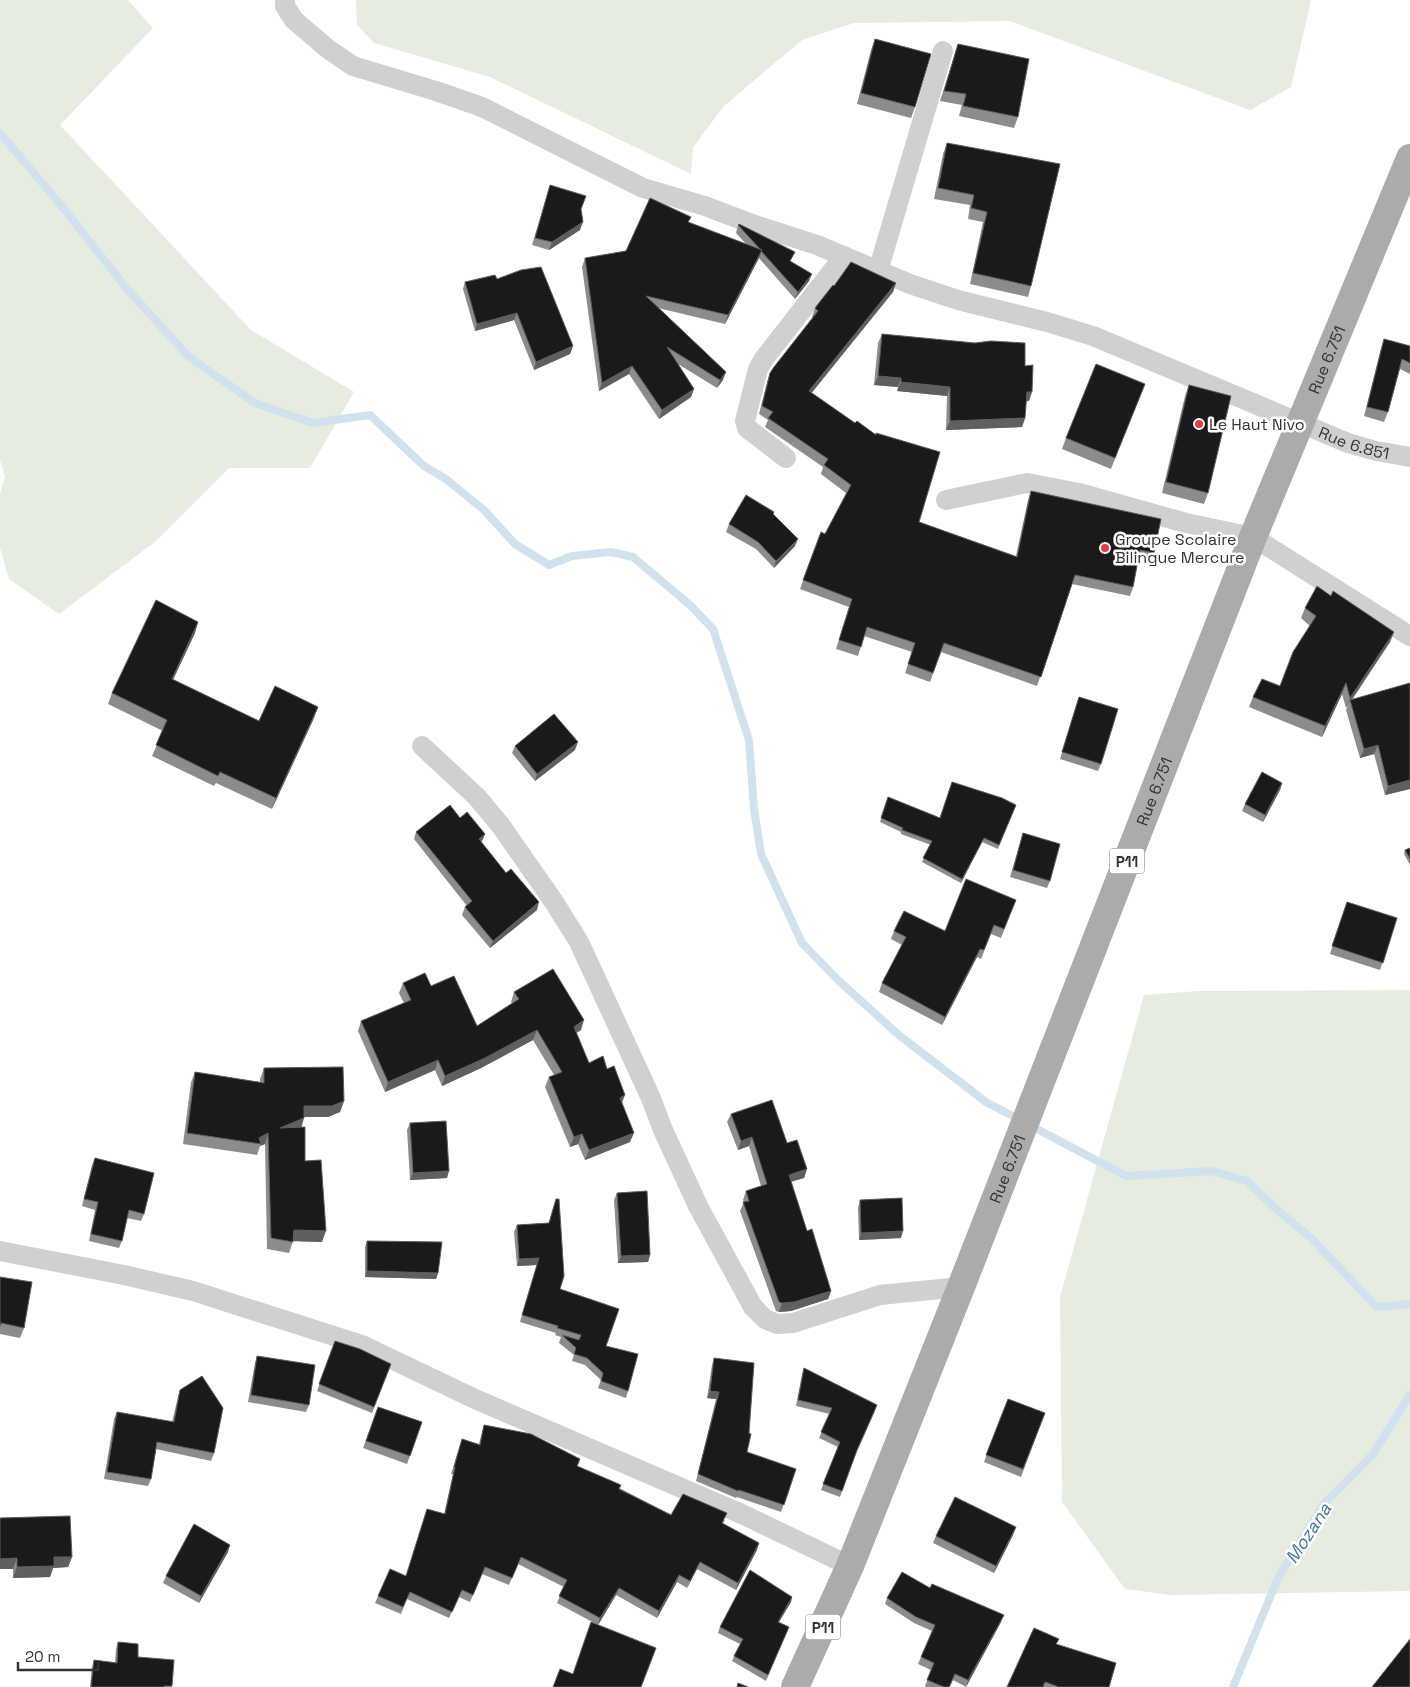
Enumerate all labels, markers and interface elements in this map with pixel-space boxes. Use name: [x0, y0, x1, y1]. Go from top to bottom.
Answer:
street label: Rue 6.751: [1303, 322, 1350, 397]
place label: Le Haut Nivo: [1209, 414, 1305, 435]
marker: Le Haut Nivo: [1193, 418, 1205, 430]
street label: Rue 6.851: [1316, 421, 1391, 464]
place label: Groupe Scolaire Bilingue Mercure: [1115, 529, 1244, 568]
marker: Groupe Scolaire Bilingue Mercure: [1099, 542, 1111, 554]
street label: Rue 6.751: [1131, 754, 1177, 829]
road number: P11: [1110, 848, 1144, 874]
street label: Rue 6.751: [984, 1132, 1030, 1206]
water label: Mozana: [1280, 1498, 1336, 1568]
road number: P11: [806, 1614, 840, 1640]
scale bar: [18, 1640, 98, 1672]
text: 20 m: [25, 1647, 60, 1666]

